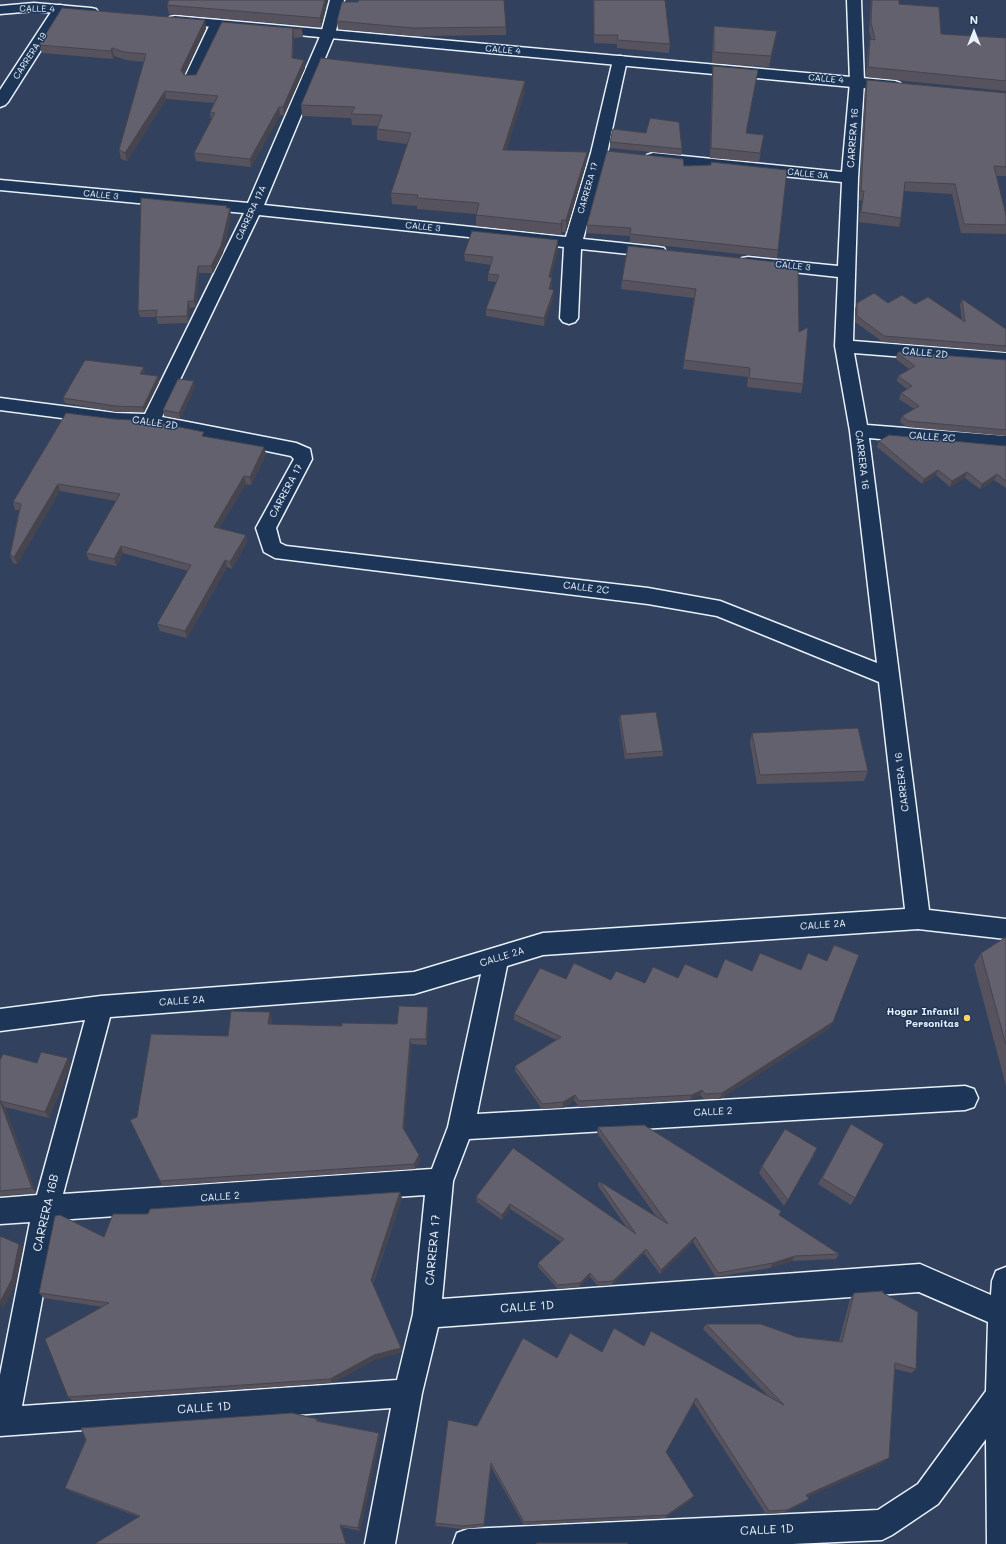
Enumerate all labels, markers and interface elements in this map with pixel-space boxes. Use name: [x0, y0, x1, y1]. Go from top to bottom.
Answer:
street label: CALLE 4: [19, 3, 55, 15]
north arrow: [954, 12, 994, 52]
text: N: [970, 12, 978, 27]
street label: CARRERA 19: [11, 31, 49, 81]
street label: CALLE 4: [485, 43, 521, 57]
street label: CALLE 4: [808, 72, 844, 86]
street label: CARRERA 16: [845, 108, 861, 168]
street label: CARRERA 17: [575, 161, 601, 215]
street label: CALLE 3A: [787, 166, 829, 182]
street label: CARRERA 17A: [234, 184, 268, 242]
street label: CALLE 3: [83, 188, 119, 202]
street label: CALLE 3: [405, 220, 441, 234]
street label: CALLE 3: [775, 259, 811, 273]
street label: CALLE 2D: [902, 345, 948, 361]
street label: CALLE 2D: [131, 414, 179, 432]
street label: CALLE 2C: [909, 429, 955, 445]
street label: CARRERA 16: [852, 430, 872, 490]
street label: CARRERA 17: [267, 462, 305, 520]
street label: CALLE 2C: [562, 579, 610, 597]
street label: CARRERA 16: [892, 752, 912, 812]
street label: CALLE 2A: [800, 917, 846, 933]
street label: CALLE 2A: [478, 945, 526, 969]
street label: CALLE 2A: [159, 993, 205, 1009]
place label: Hogar Infantil Personitas: [886, 1006, 959, 1030]
marker: Hogar Infantil Personitas: [962, 1013, 972, 1023]
street label: CALLE 2: [693, 1105, 733, 1119]
street label: CARRERA 16B: [30, 1173, 62, 1253]
street label: CALLE 2: [200, 1190, 240, 1204]
street label: CARRERA 17: [423, 1214, 443, 1286]
street label: CALLE 1D: [500, 1298, 554, 1316]
street label: CALLE 1D: [177, 1399, 231, 1417]
street label: CALLE 1D: [740, 1521, 794, 1539]

